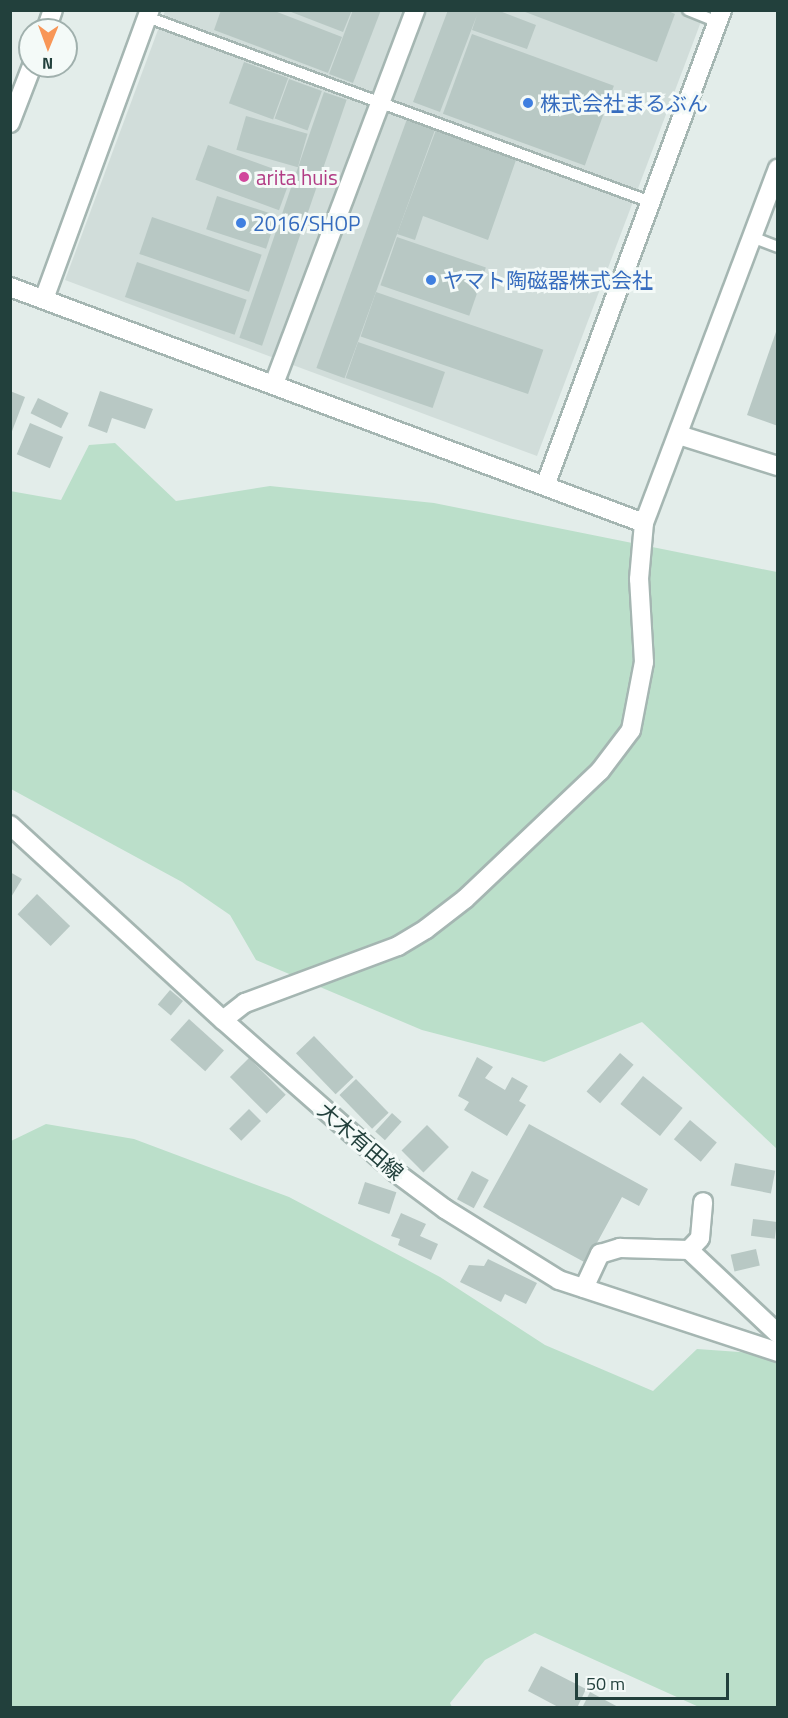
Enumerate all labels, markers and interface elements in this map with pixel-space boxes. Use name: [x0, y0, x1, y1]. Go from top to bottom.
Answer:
north arrow: [18, 18, 78, 78]
text: N: [42, 52, 53, 76]
place label: 株式会社まるぶん: [540, 90, 708, 116]
marker: 株式会社まるぶん: [521, 96, 535, 110]
place label: arita huis: [256, 164, 338, 190]
marker: arita huis: [237, 170, 251, 184]
place label: 2016/SHOP: [253, 210, 361, 236]
marker: 2016/SHOP: [234, 216, 248, 230]
place label: ヤマト陶磁器株式会社: [443, 267, 653, 293]
marker: ヤマト陶磁器株式会社: [424, 273, 438, 287]
street label: 大木有田線: [313, 1097, 409, 1185]
scale bar: [578, 1661, 732, 1699]
text: 50 m: [586, 1670, 625, 1697]

